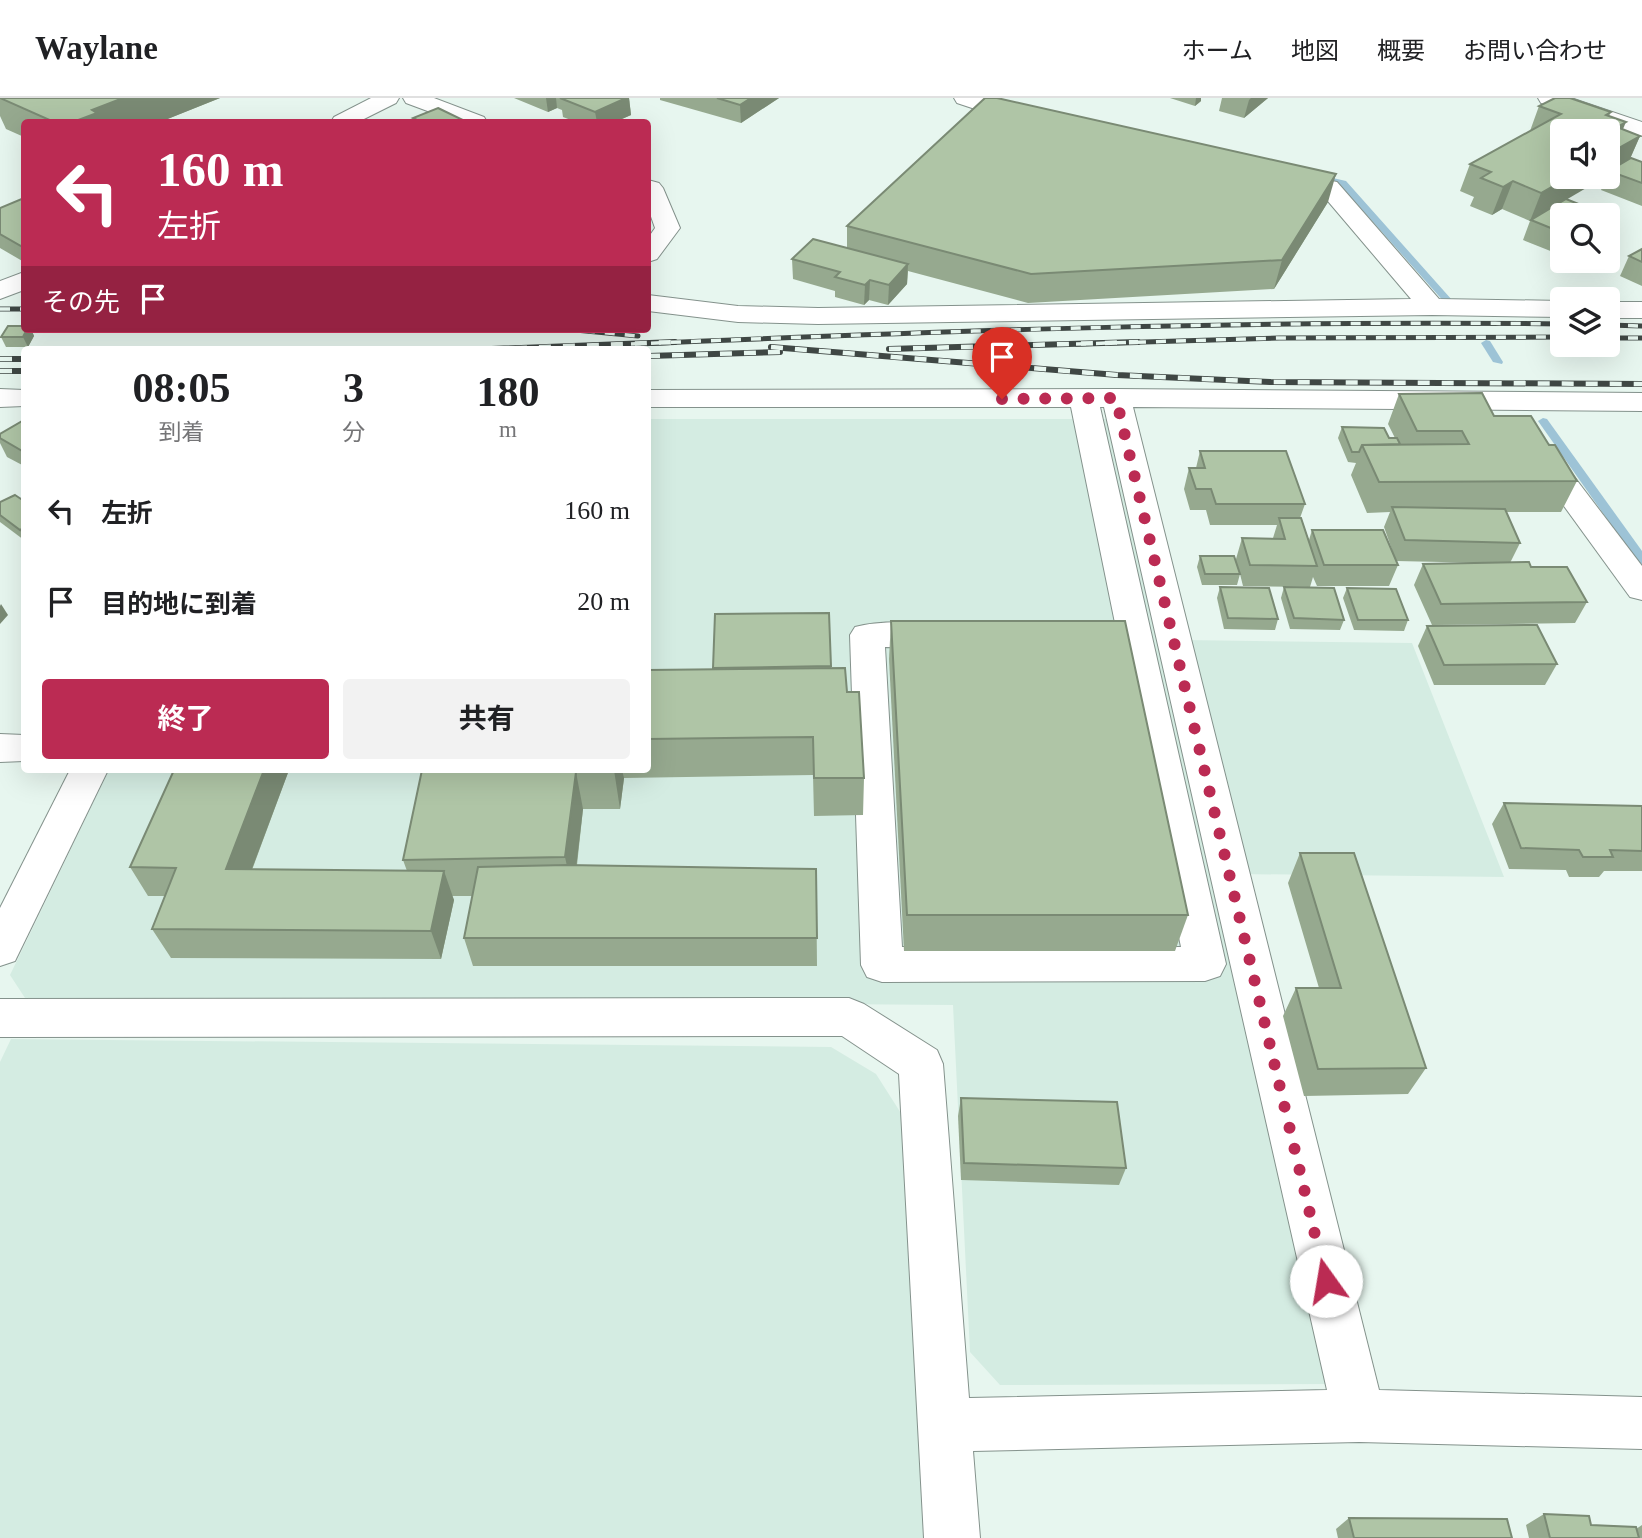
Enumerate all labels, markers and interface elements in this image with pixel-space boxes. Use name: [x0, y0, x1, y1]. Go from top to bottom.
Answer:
text: Waylane: [35, 30, 158, 66]
text: ホーム: [1182, 38, 1253, 64]
text: 地図: [1291, 38, 1339, 64]
text: 概要: [1377, 38, 1425, 64]
text: お問い合わせ: [1463, 38, 1607, 64]
map controls: [1550, 119, 1620, 357]
button: sound: [1550, 119, 1620, 189]
text: 160 m: [157, 142, 284, 197]
icon: left: [42, 147, 133, 238]
button: search: [1550, 203, 1620, 273]
text: 左折: [157, 208, 221, 244]
icon: arrive: [134, 280, 172, 318]
button: layers: [1550, 287, 1620, 357]
text: その先: [42, 288, 120, 317]
pin: [972, 327, 1032, 399]
icon: arrive: [983, 338, 1021, 376]
text: 08:05: [133, 365, 231, 411]
text: 3: [343, 365, 364, 411]
text: 180: [477, 369, 540, 415]
text: m: [499, 417, 517, 442]
text: 到着: [159, 420, 205, 445]
text: 分: [342, 420, 365, 445]
icon: left: [42, 492, 80, 530]
text: 160 m: [564, 496, 630, 525]
text: 左折: [101, 499, 153, 528]
icon: arrive: [42, 583, 80, 621]
text: 20 m: [577, 587, 630, 616]
text: 目的地に到着: [101, 590, 257, 619]
button: 終了: [42, 679, 329, 759]
button: 共有: [343, 679, 630, 759]
position arrow: [1289, 1244, 1363, 1318]

